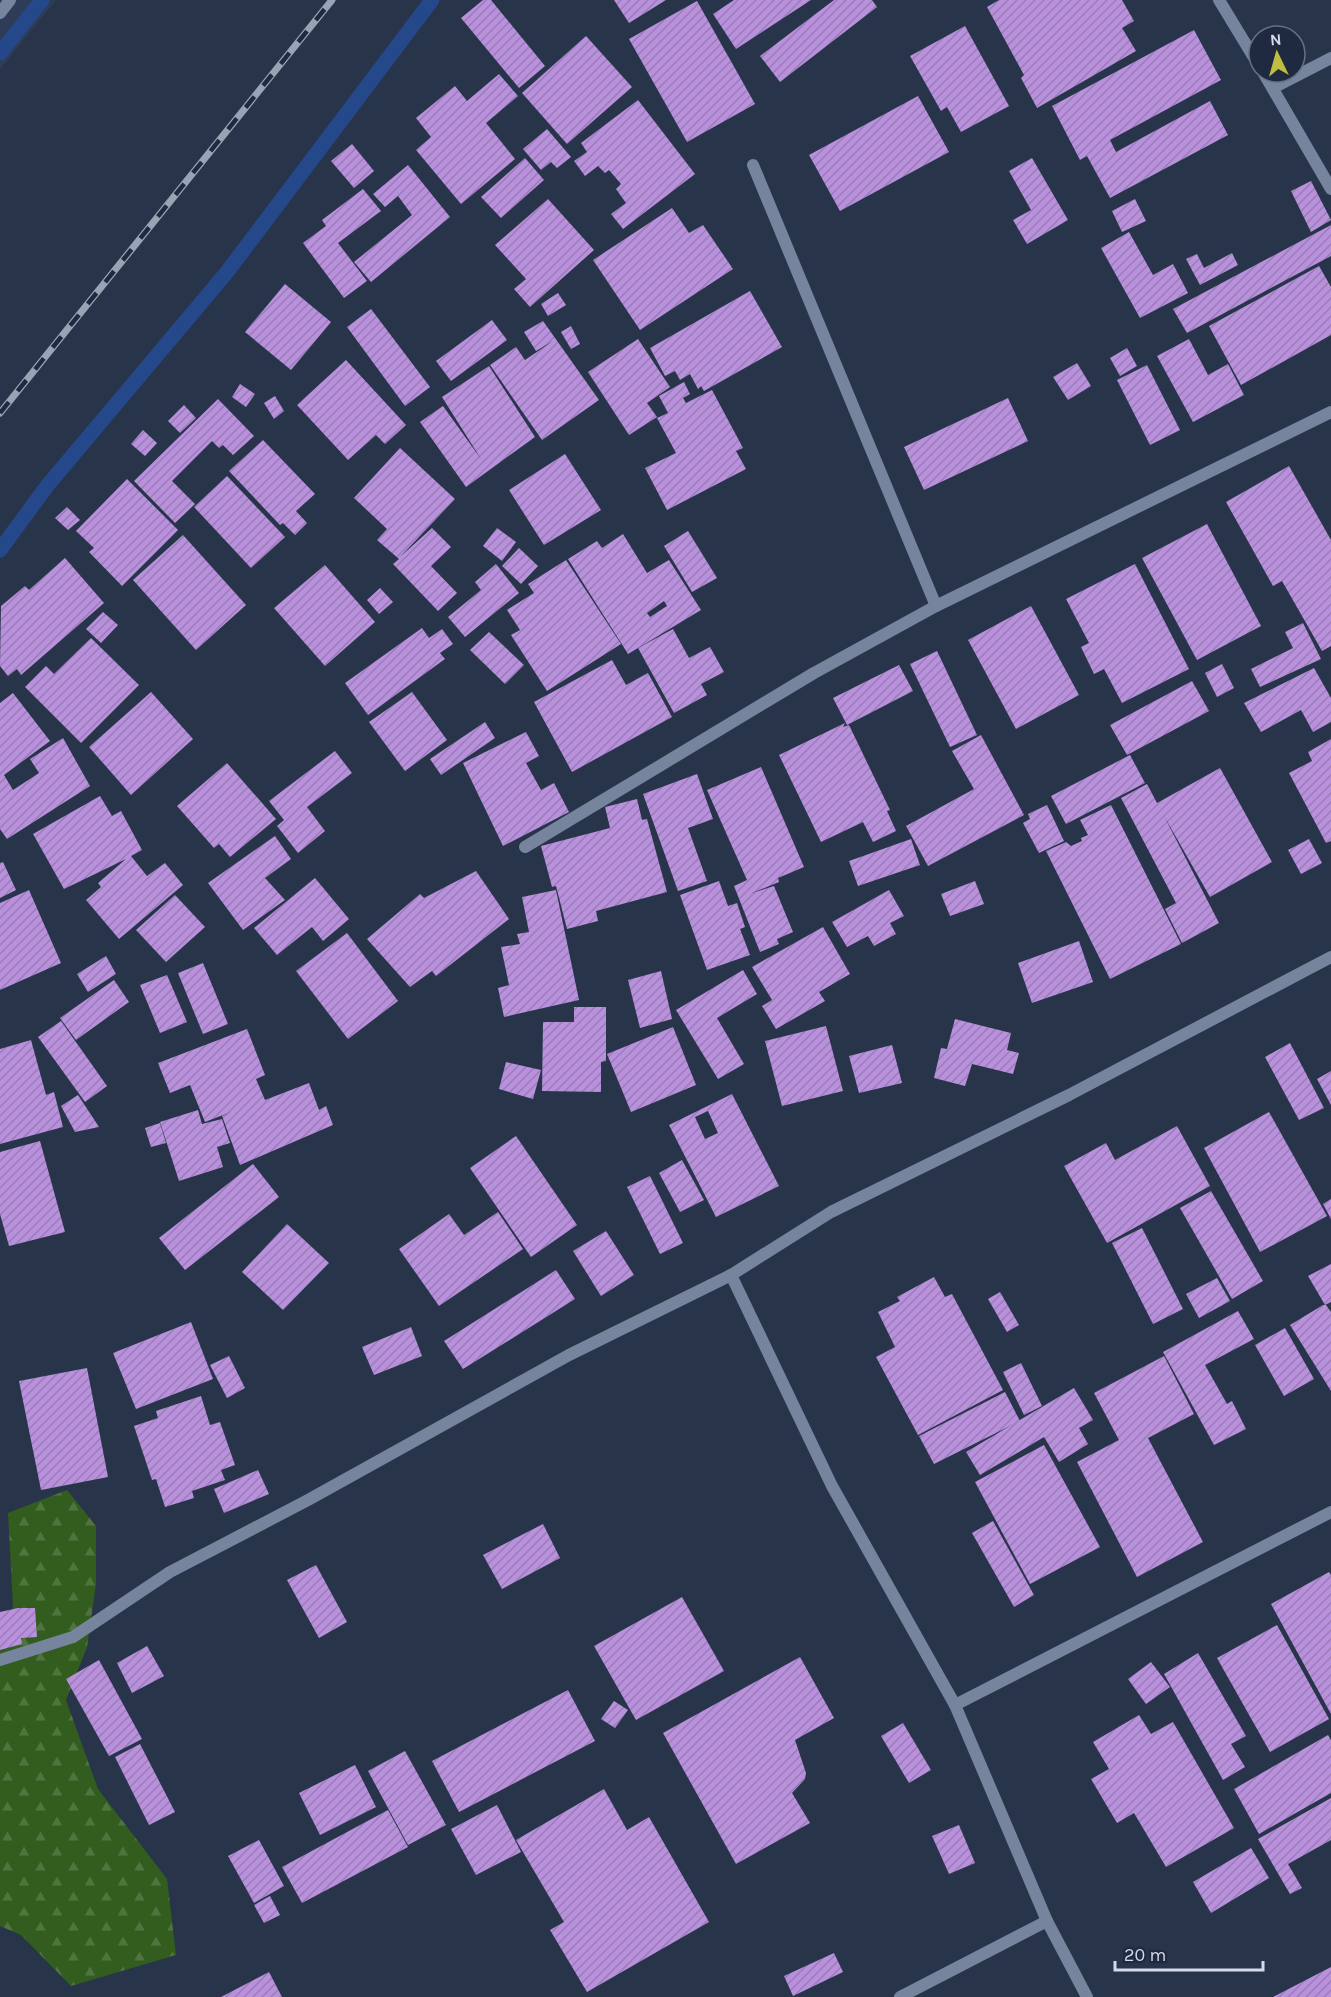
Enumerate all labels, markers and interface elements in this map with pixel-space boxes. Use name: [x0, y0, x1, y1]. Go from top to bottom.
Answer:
north arrow: [1247, 24, 1307, 84]
text: N: [1269, 30, 1282, 50]
scale bar: [1115, 1934, 1264, 1972]
text: 20 m: [1124, 1944, 1166, 1966]

